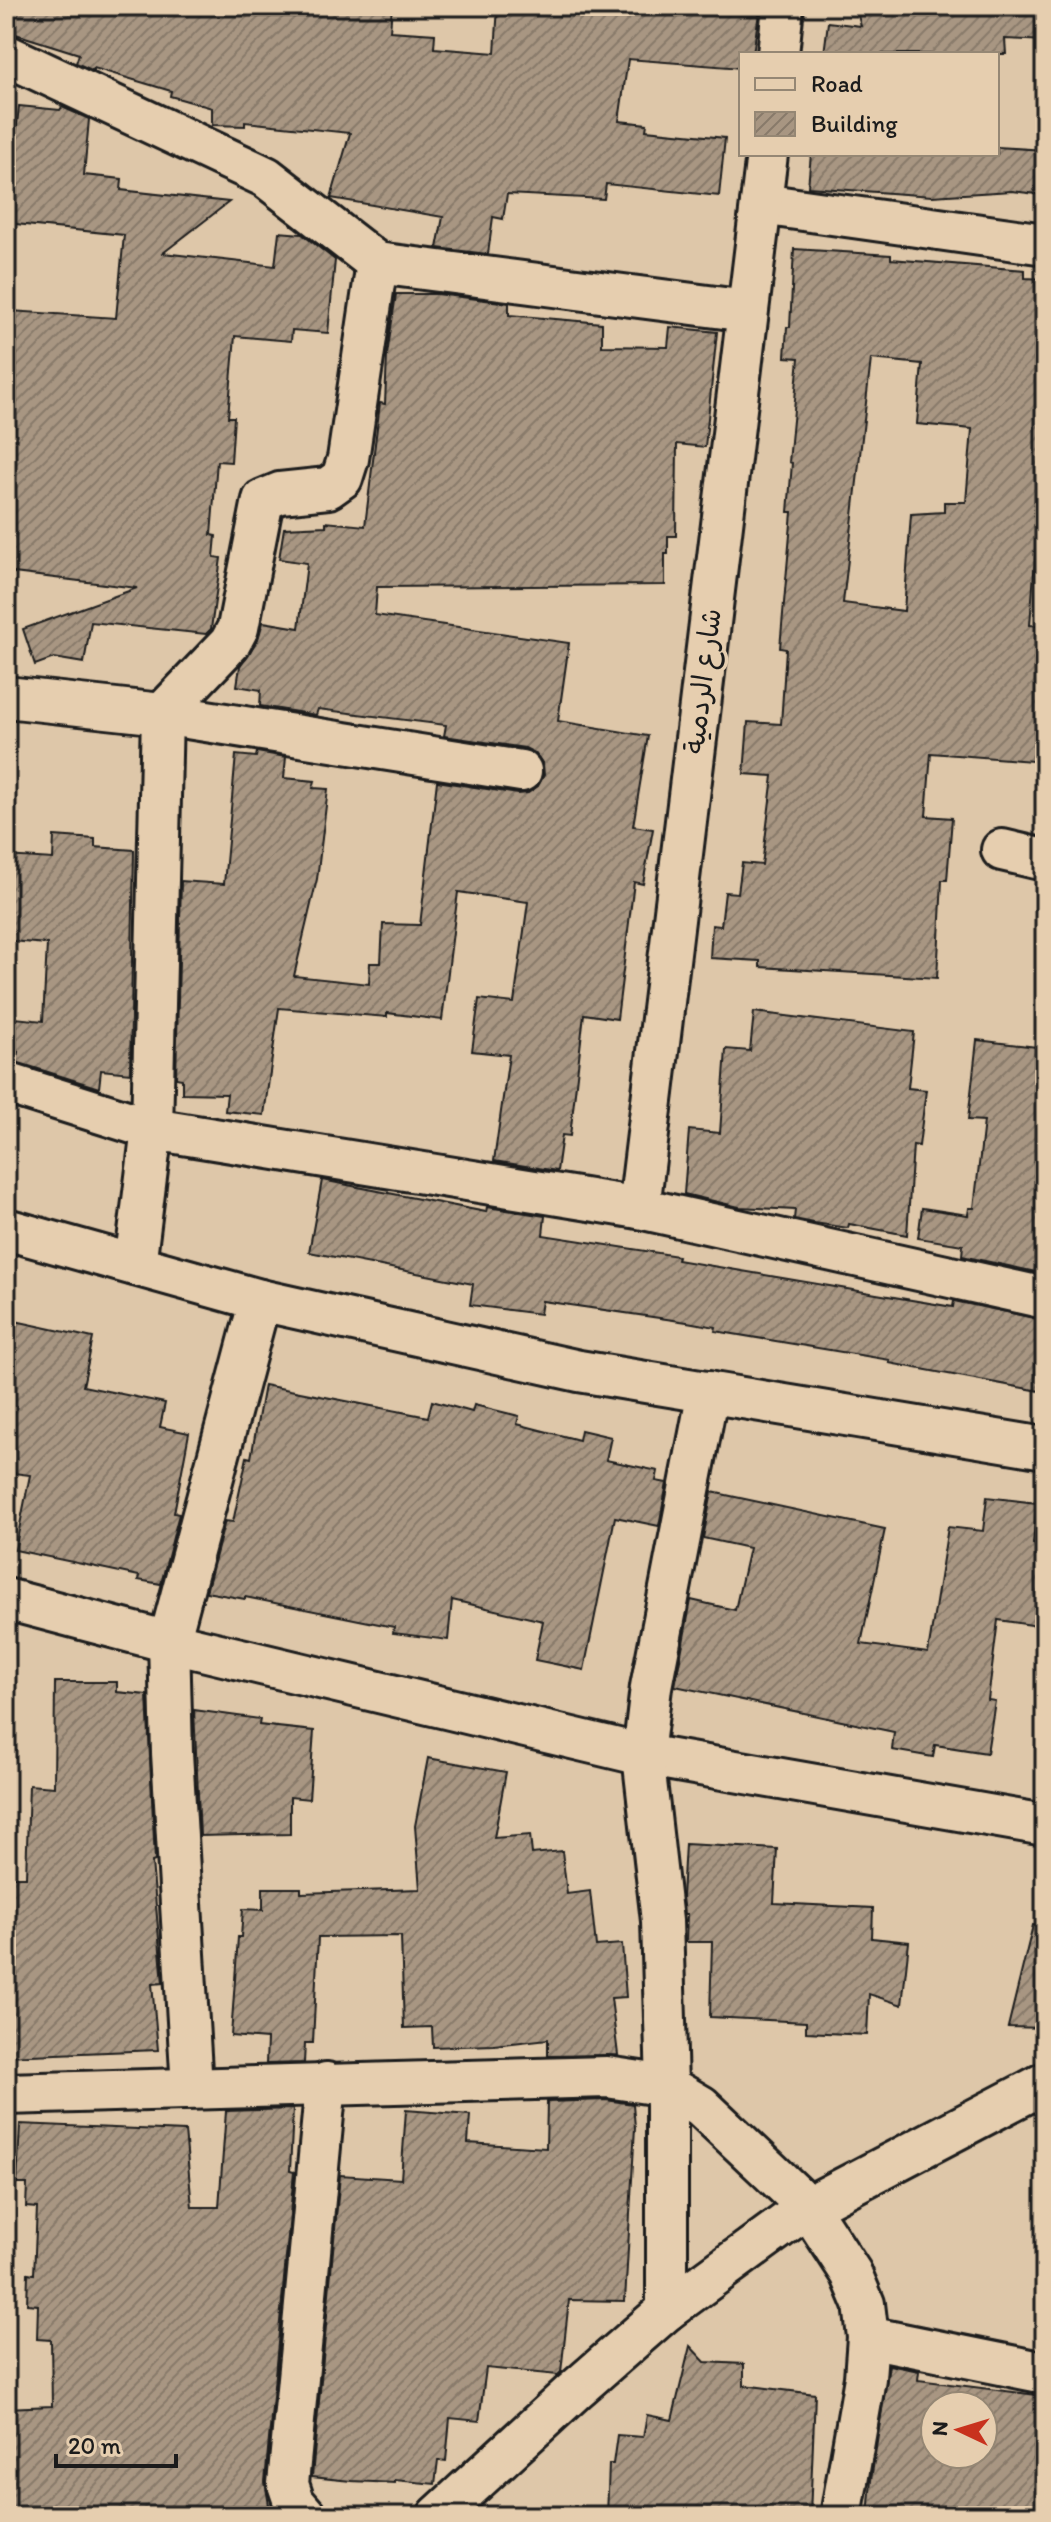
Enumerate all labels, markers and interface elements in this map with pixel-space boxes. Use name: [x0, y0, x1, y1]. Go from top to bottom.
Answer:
legend: [739, 52, 999, 156]
text: Road: [811, 69, 863, 98]
text: Building: [811, 109, 898, 138]
street label: شارع الردمية: [676, 606, 731, 756]
north arrow: [919, 2390, 999, 2470]
scale bar: [56, 2418, 176, 2468]
text: N: [926, 2420, 954, 2437]
text: 20 m: [68, 2431, 121, 2460]

